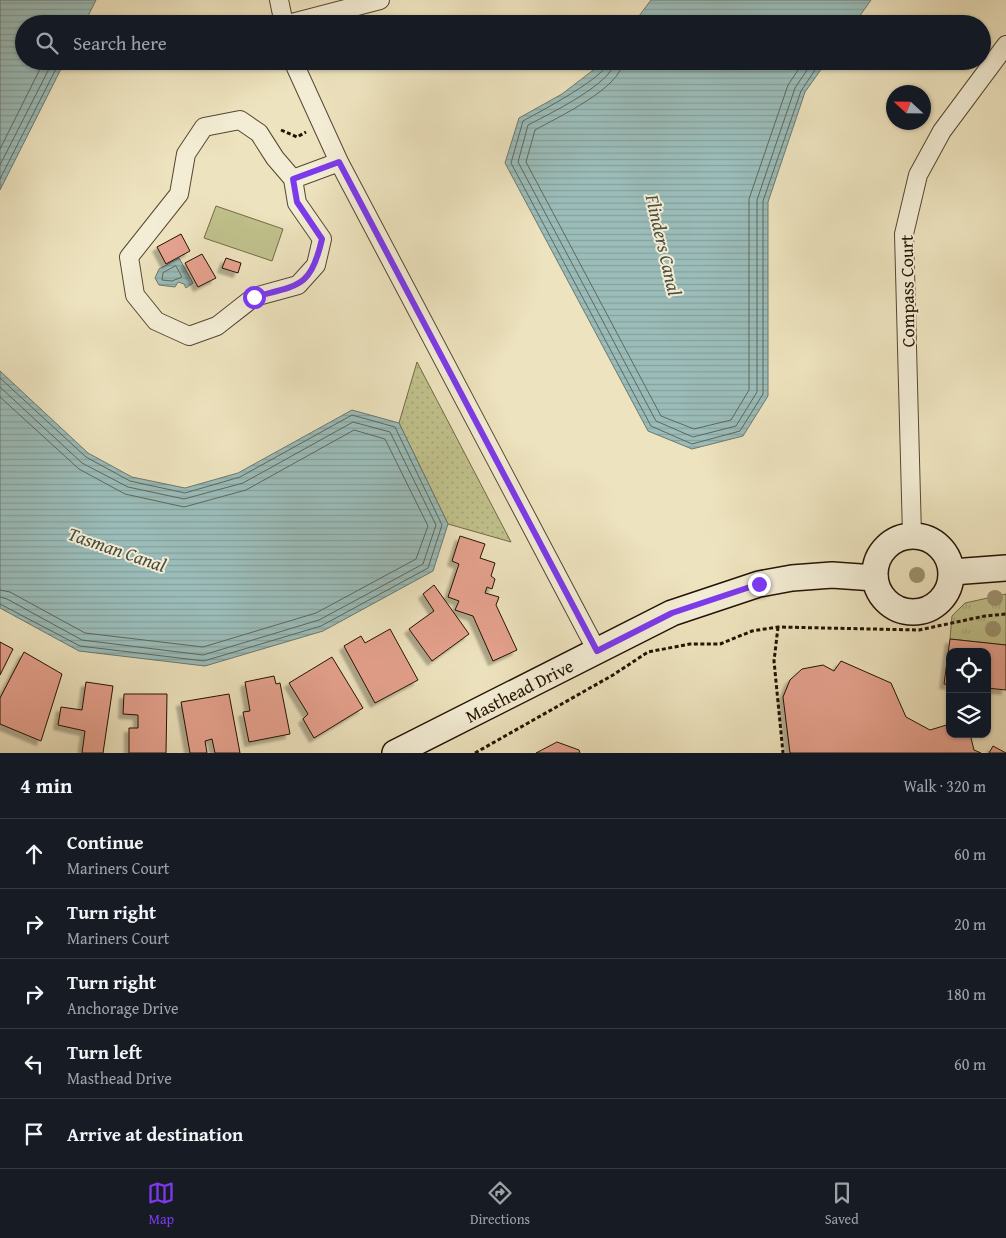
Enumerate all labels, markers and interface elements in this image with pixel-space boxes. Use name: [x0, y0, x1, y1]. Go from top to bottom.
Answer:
search box: [15, 15, 991, 70]
icon: search: [33, 29, 61, 57]
text: Search here: [73, 29, 167, 57]
north arrow: [886, 85, 931, 130]
water label: Flinders Canal: [639, 191, 689, 299]
street label: Compass Court: [893, 234, 921, 348]
route start: [243, 286, 266, 309]
water label: Tasman Canal: [64, 519, 170, 579]
route end: [748, 573, 771, 596]
map controls: [946, 648, 991, 738]
button: locate: [946, 648, 991, 693]
street label: Masthead Drive: [460, 652, 578, 729]
button: layers: [946, 693, 991, 738]
text: 4 min: [20, 770, 72, 801]
text: Walk · 320 m: [903, 774, 986, 798]
text: Continue: [67, 828, 144, 856]
icon: ahead: [20, 840, 48, 868]
text: 60 m: [954, 842, 986, 866]
text: Mariners Court: [67, 856, 169, 880]
text: Turn right: [67, 898, 156, 926]
icon: right: [20, 910, 48, 938]
text: 20 m: [954, 912, 986, 936]
text: Mariners Court: [67, 926, 169, 950]
text: Turn right: [67, 968, 156, 996]
icon: right: [20, 980, 48, 1008]
text: 180 m: [946, 982, 986, 1006]
text: Anchorage Drive: [67, 996, 179, 1020]
text: Turn left: [67, 1038, 142, 1066]
icon: left: [20, 1050, 48, 1078]
text: 60 m: [954, 1052, 986, 1076]
text: Masthead Drive: [67, 1066, 172, 1090]
icon: arrive: [20, 1120, 48, 1148]
text: Arrive at destination: [67, 1120, 243, 1148]
tab: Map: [147, 1179, 175, 1229]
tab: Directions: [470, 1179, 530, 1229]
tab: Saved: [825, 1179, 859, 1229]

